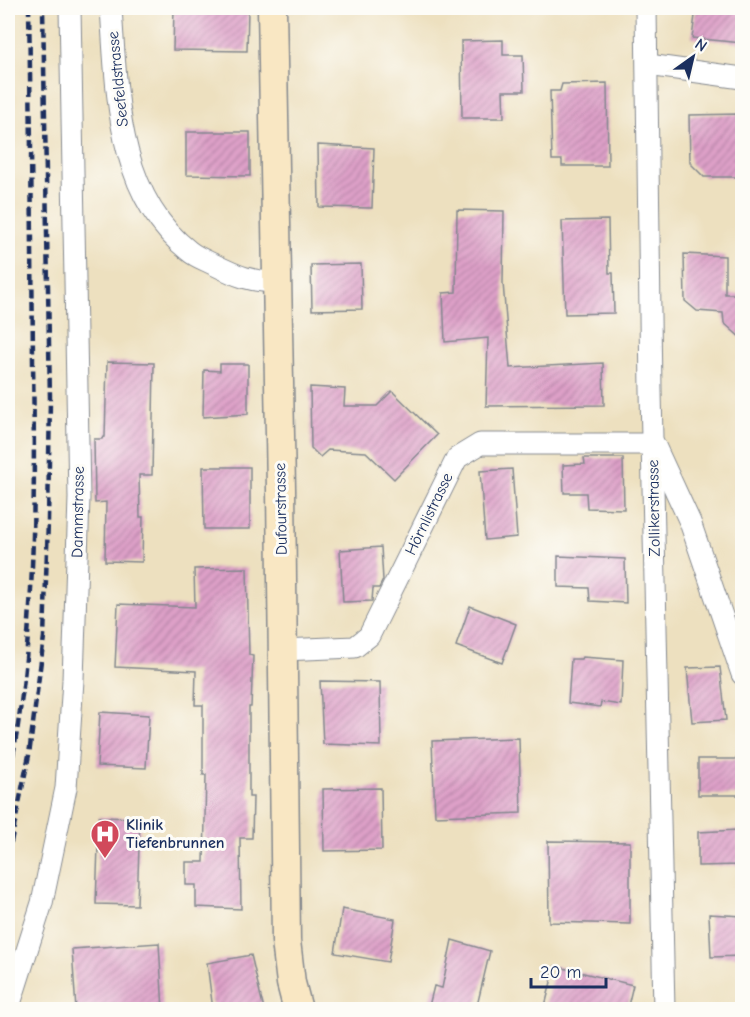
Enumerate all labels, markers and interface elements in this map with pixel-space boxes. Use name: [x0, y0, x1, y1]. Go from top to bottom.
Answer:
north arrow: [663, 27, 723, 87]
street label: Seefeldstrasse: [104, 30, 132, 128]
text: N: [691, 35, 710, 56]
street label: Zollikerstrasse: [644, 459, 664, 557]
street label: Dufourstrasse: [271, 463, 291, 555]
street label: Dammstrasse: [68, 466, 88, 558]
street label: Hörnlistrasse: [401, 470, 457, 558]
place label: Klinik Tiefenbrunnen: [126, 816, 225, 852]
hospital icon: Klinik Tiefenbrunnen: [89, 818, 121, 860]
scale bar: [531, 951, 606, 989]
text: 20 m: [540, 962, 581, 983]

